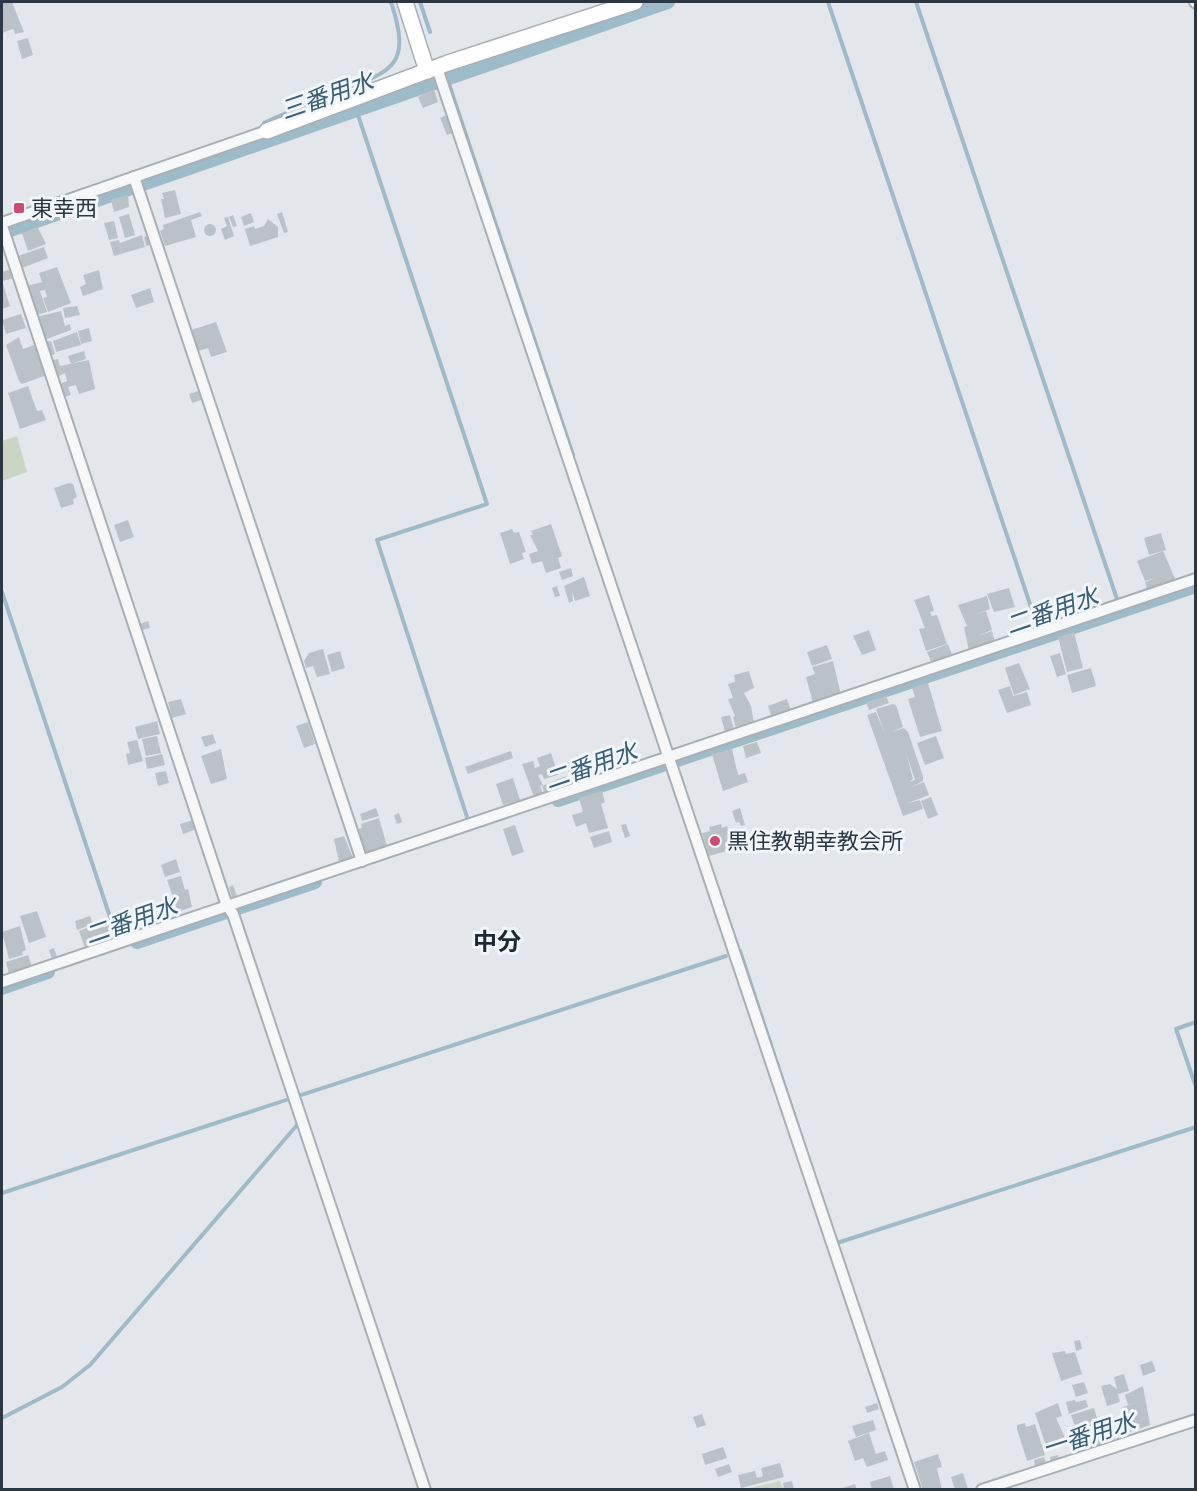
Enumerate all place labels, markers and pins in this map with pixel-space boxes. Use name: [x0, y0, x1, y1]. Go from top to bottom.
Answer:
place label: 東幸西: [31, 195, 97, 222]
marker: 東幸西: [12, 201, 26, 215]
place label: 黒住教朝幸教会所: [727, 828, 903, 855]
marker: 黒住教朝幸教会所: [708, 834, 722, 848]

